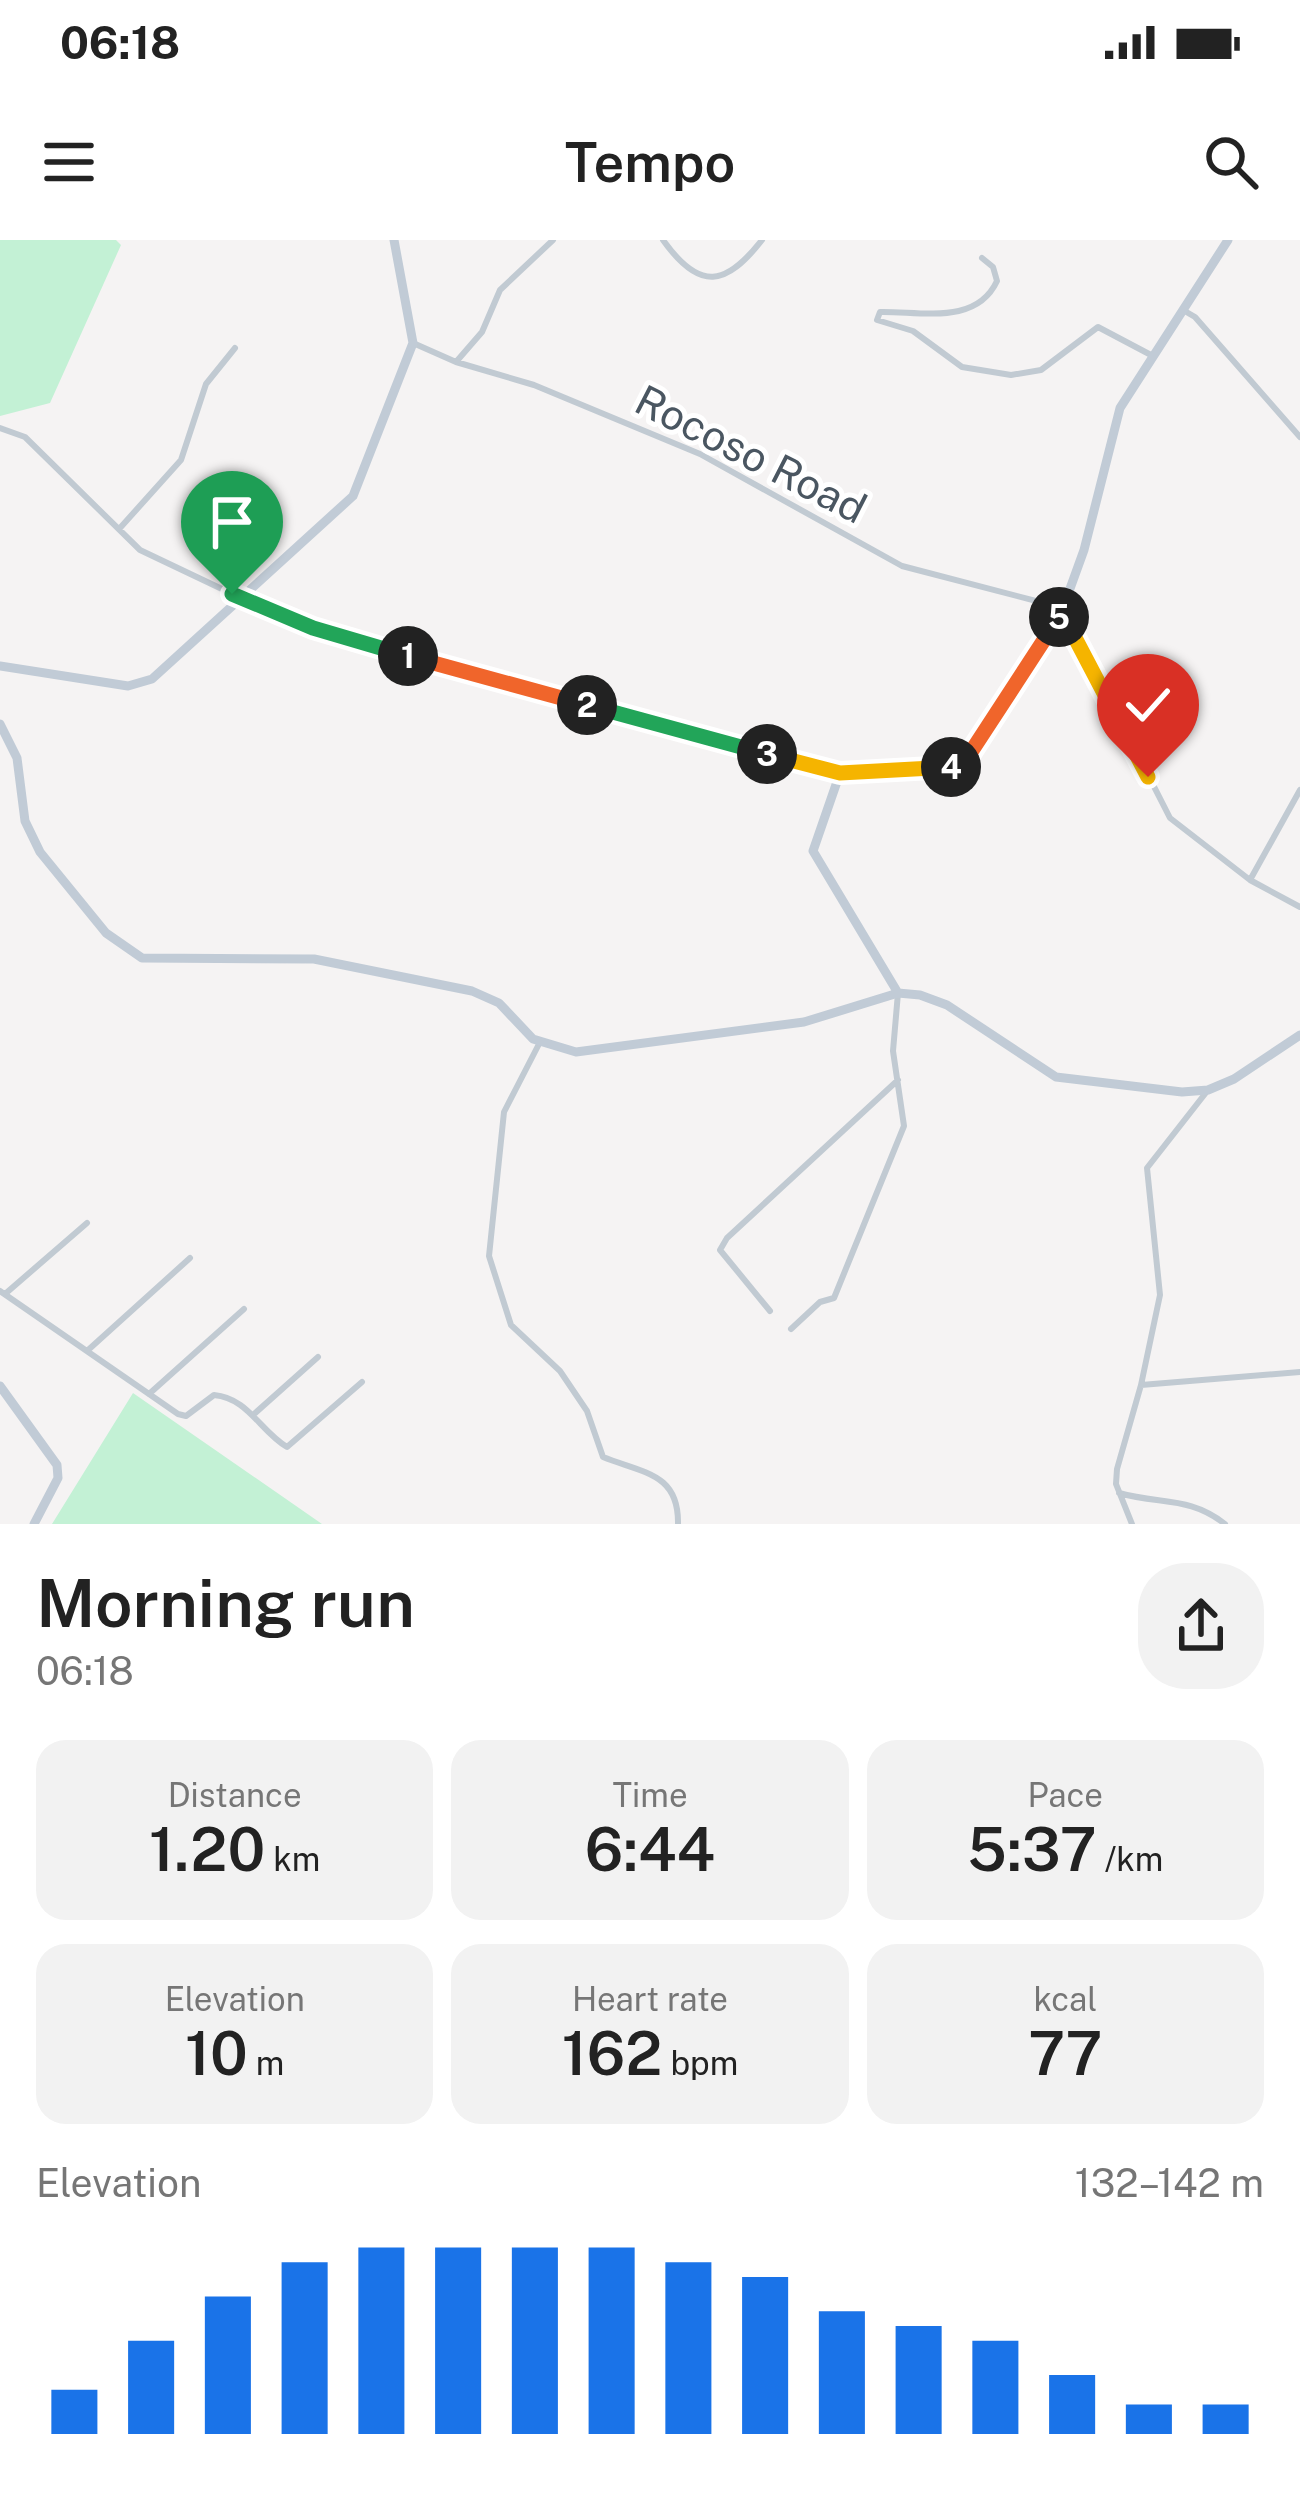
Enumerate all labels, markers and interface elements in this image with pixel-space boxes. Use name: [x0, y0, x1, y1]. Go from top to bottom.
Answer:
text: 06:18: [60, 16, 180, 69]
icon: menu: [36, 129, 102, 195]
icon: search: [1198, 129, 1264, 195]
text: Tempo: [565, 131, 735, 194]
street label: Rocoso Road: [628, 374, 875, 533]
pin: [181, 471, 283, 594]
icon: arrive: [199, 489, 265, 555]
pin: 5: [1029, 587, 1089, 647]
text: 5: [1048, 598, 1070, 636]
pin: 1: [378, 626, 438, 686]
text: 1: [401, 637, 415, 675]
pin: [1097, 654, 1199, 777]
icon: check: [1115, 672, 1181, 738]
pin: 2: [557, 675, 617, 735]
text: 2: [577, 686, 597, 724]
pin: 3: [737, 724, 797, 784]
text: 3: [756, 735, 778, 773]
pin: 4: [921, 737, 981, 797]
text: 4: [940, 748, 962, 786]
button: share: [1138, 1563, 1264, 1689]
text: Morning run: [36, 1564, 415, 1642]
text: 06:18: [36, 1648, 134, 1694]
text: Distance: [168, 1776, 302, 1814]
text: Time: [612, 1776, 688, 1814]
text: Pace: [1028, 1776, 1103, 1814]
text: 1.20: [149, 1814, 265, 1885]
text: 6:44: [585, 1814, 715, 1885]
text: 5:37: [967, 1814, 1097, 1885]
text: km: [265, 1840, 320, 1878]
text: /km: [1097, 1840, 1163, 1878]
text: Elevation: [165, 1980, 305, 2018]
text: Heart rate: [572, 1980, 728, 2018]
text: kcal: [1033, 1980, 1097, 2018]
text: 10: [185, 2018, 248, 2089]
text: 162: [562, 2018, 662, 2089]
text: 77: [1028, 2018, 1102, 2089]
text: m: [248, 2044, 284, 2082]
text: bpm: [662, 2044, 738, 2082]
text: Elevation: [36, 2160, 202, 2206]
text: 132–142 m: [1075, 2160, 1264, 2206]

